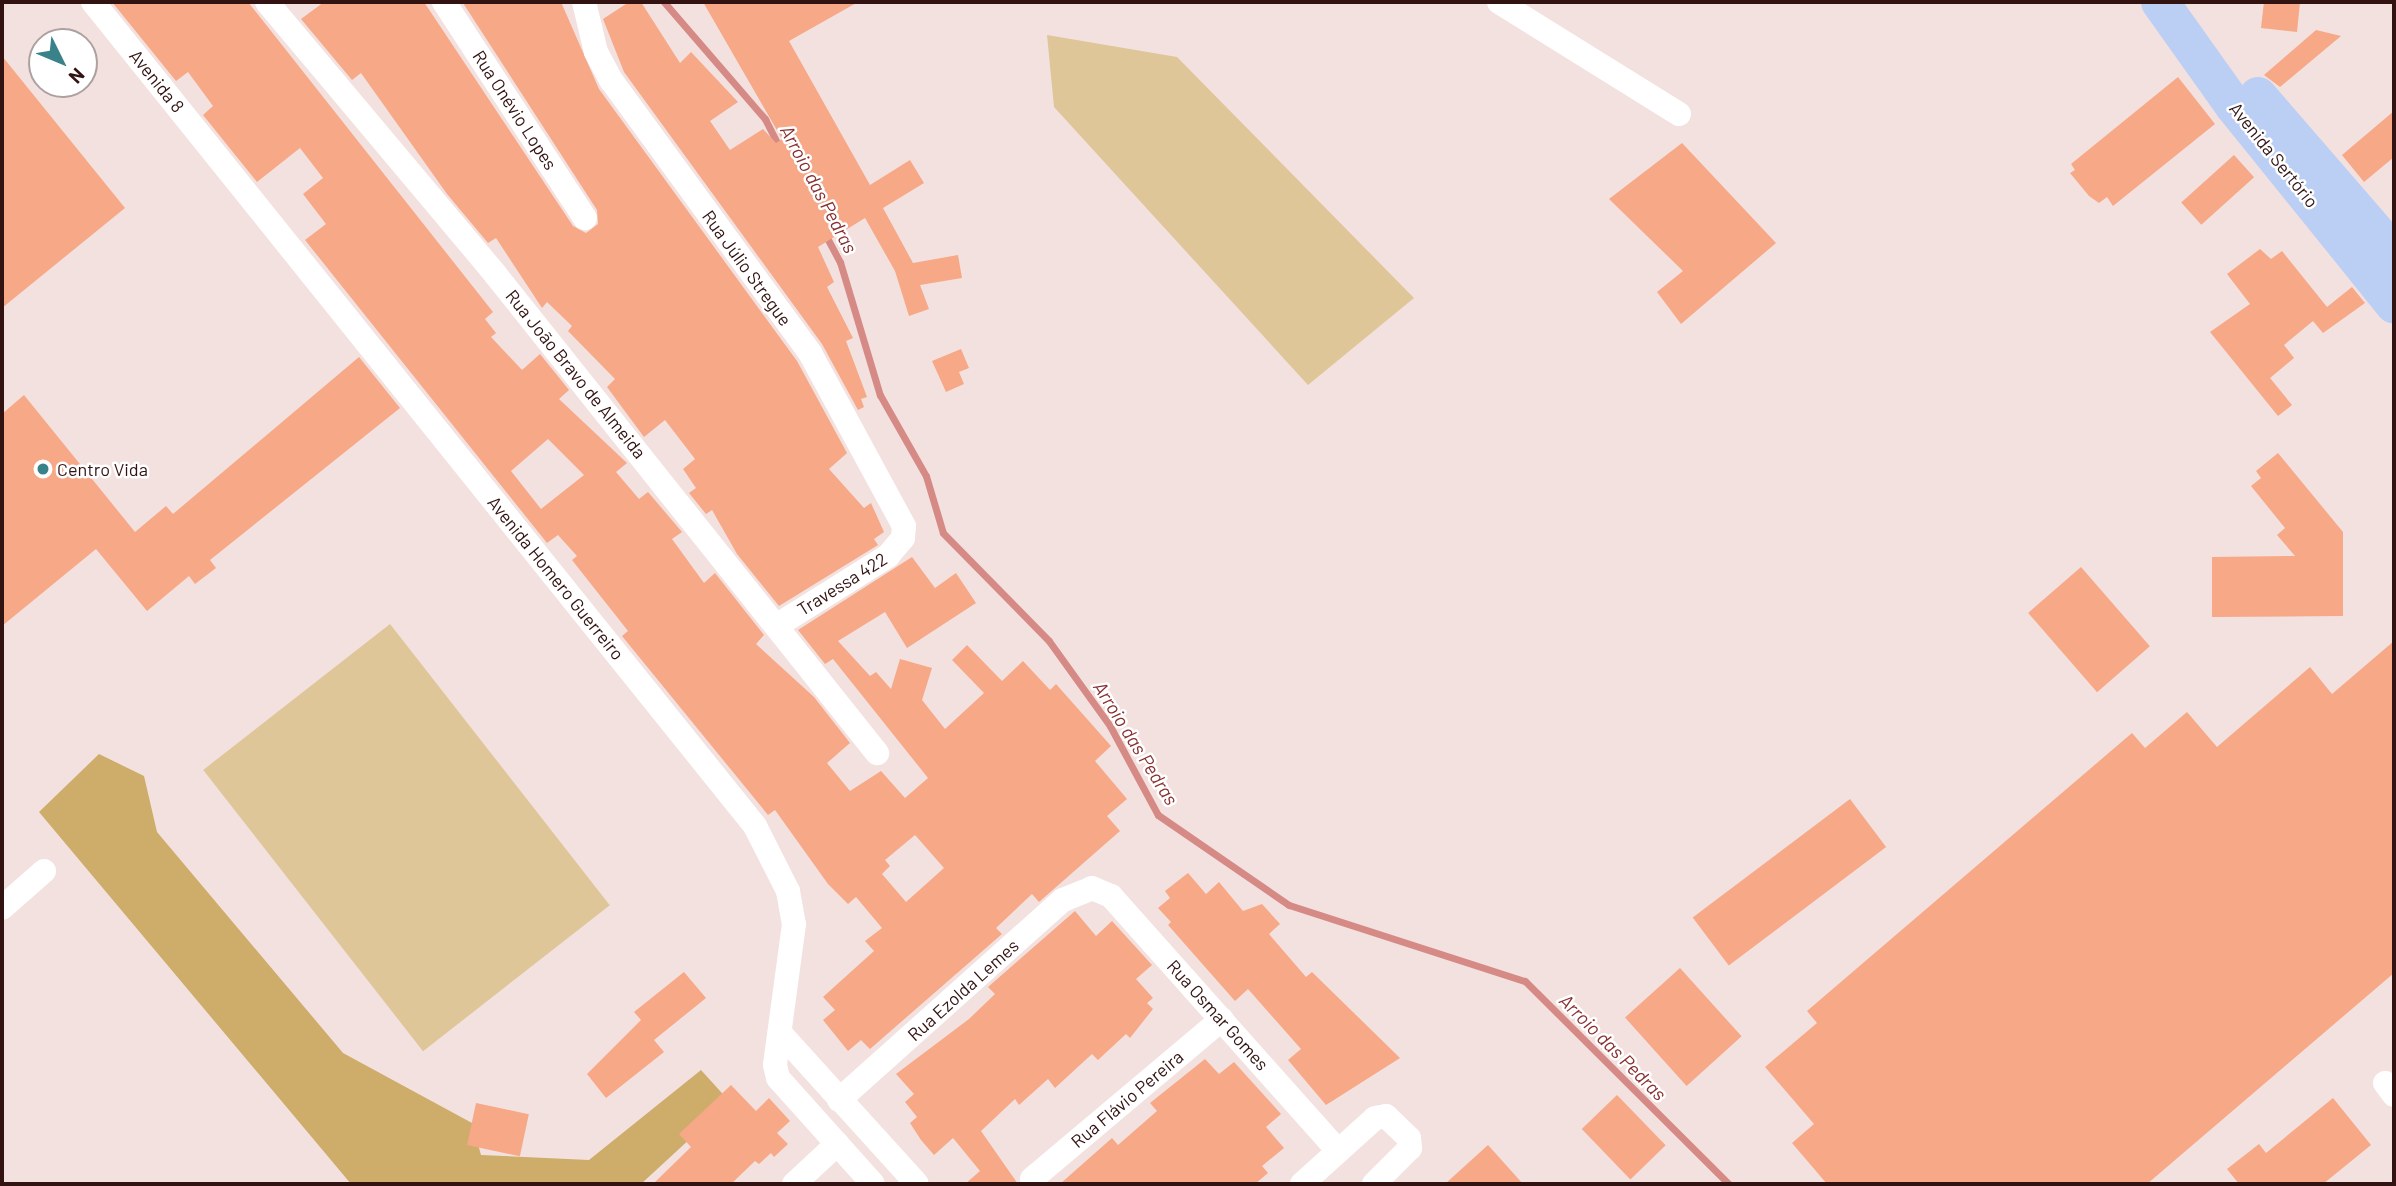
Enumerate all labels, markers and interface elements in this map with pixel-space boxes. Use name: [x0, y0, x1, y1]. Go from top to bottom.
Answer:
north arrow: [28, 28, 98, 98]
street label: Avenida 8: [125, 45, 189, 117]
street label: Rua Onévio Lopes: [468, 46, 562, 174]
text: N: [65, 64, 90, 89]
street label: Avenida Sertório: [2225, 98, 2323, 212]
water label: Arroio das Pedras: [776, 121, 862, 257]
street label: Rua Júlio Stregue: [698, 206, 796, 330]
street label: Rua João Bravo de Almeida: [501, 285, 651, 463]
place label: Centro Vida: [57, 458, 148, 480]
marker: Centro Vida: [35, 461, 51, 477]
street label: Avenida Homero Guerreiro: [483, 492, 629, 664]
street label: Travessa 422: [793, 548, 891, 620]
water label: Arroio das Pedras: [1089, 677, 1183, 809]
street label: Rua Ezolda Lemes: [903, 935, 1023, 1045]
street label: Rua Osmar Gomes: [1163, 955, 1273, 1075]
water label: Arroio das Pedras: [1555, 989, 1671, 1105]
street label: Rua Flávio Pereira: [1067, 1046, 1187, 1152]

